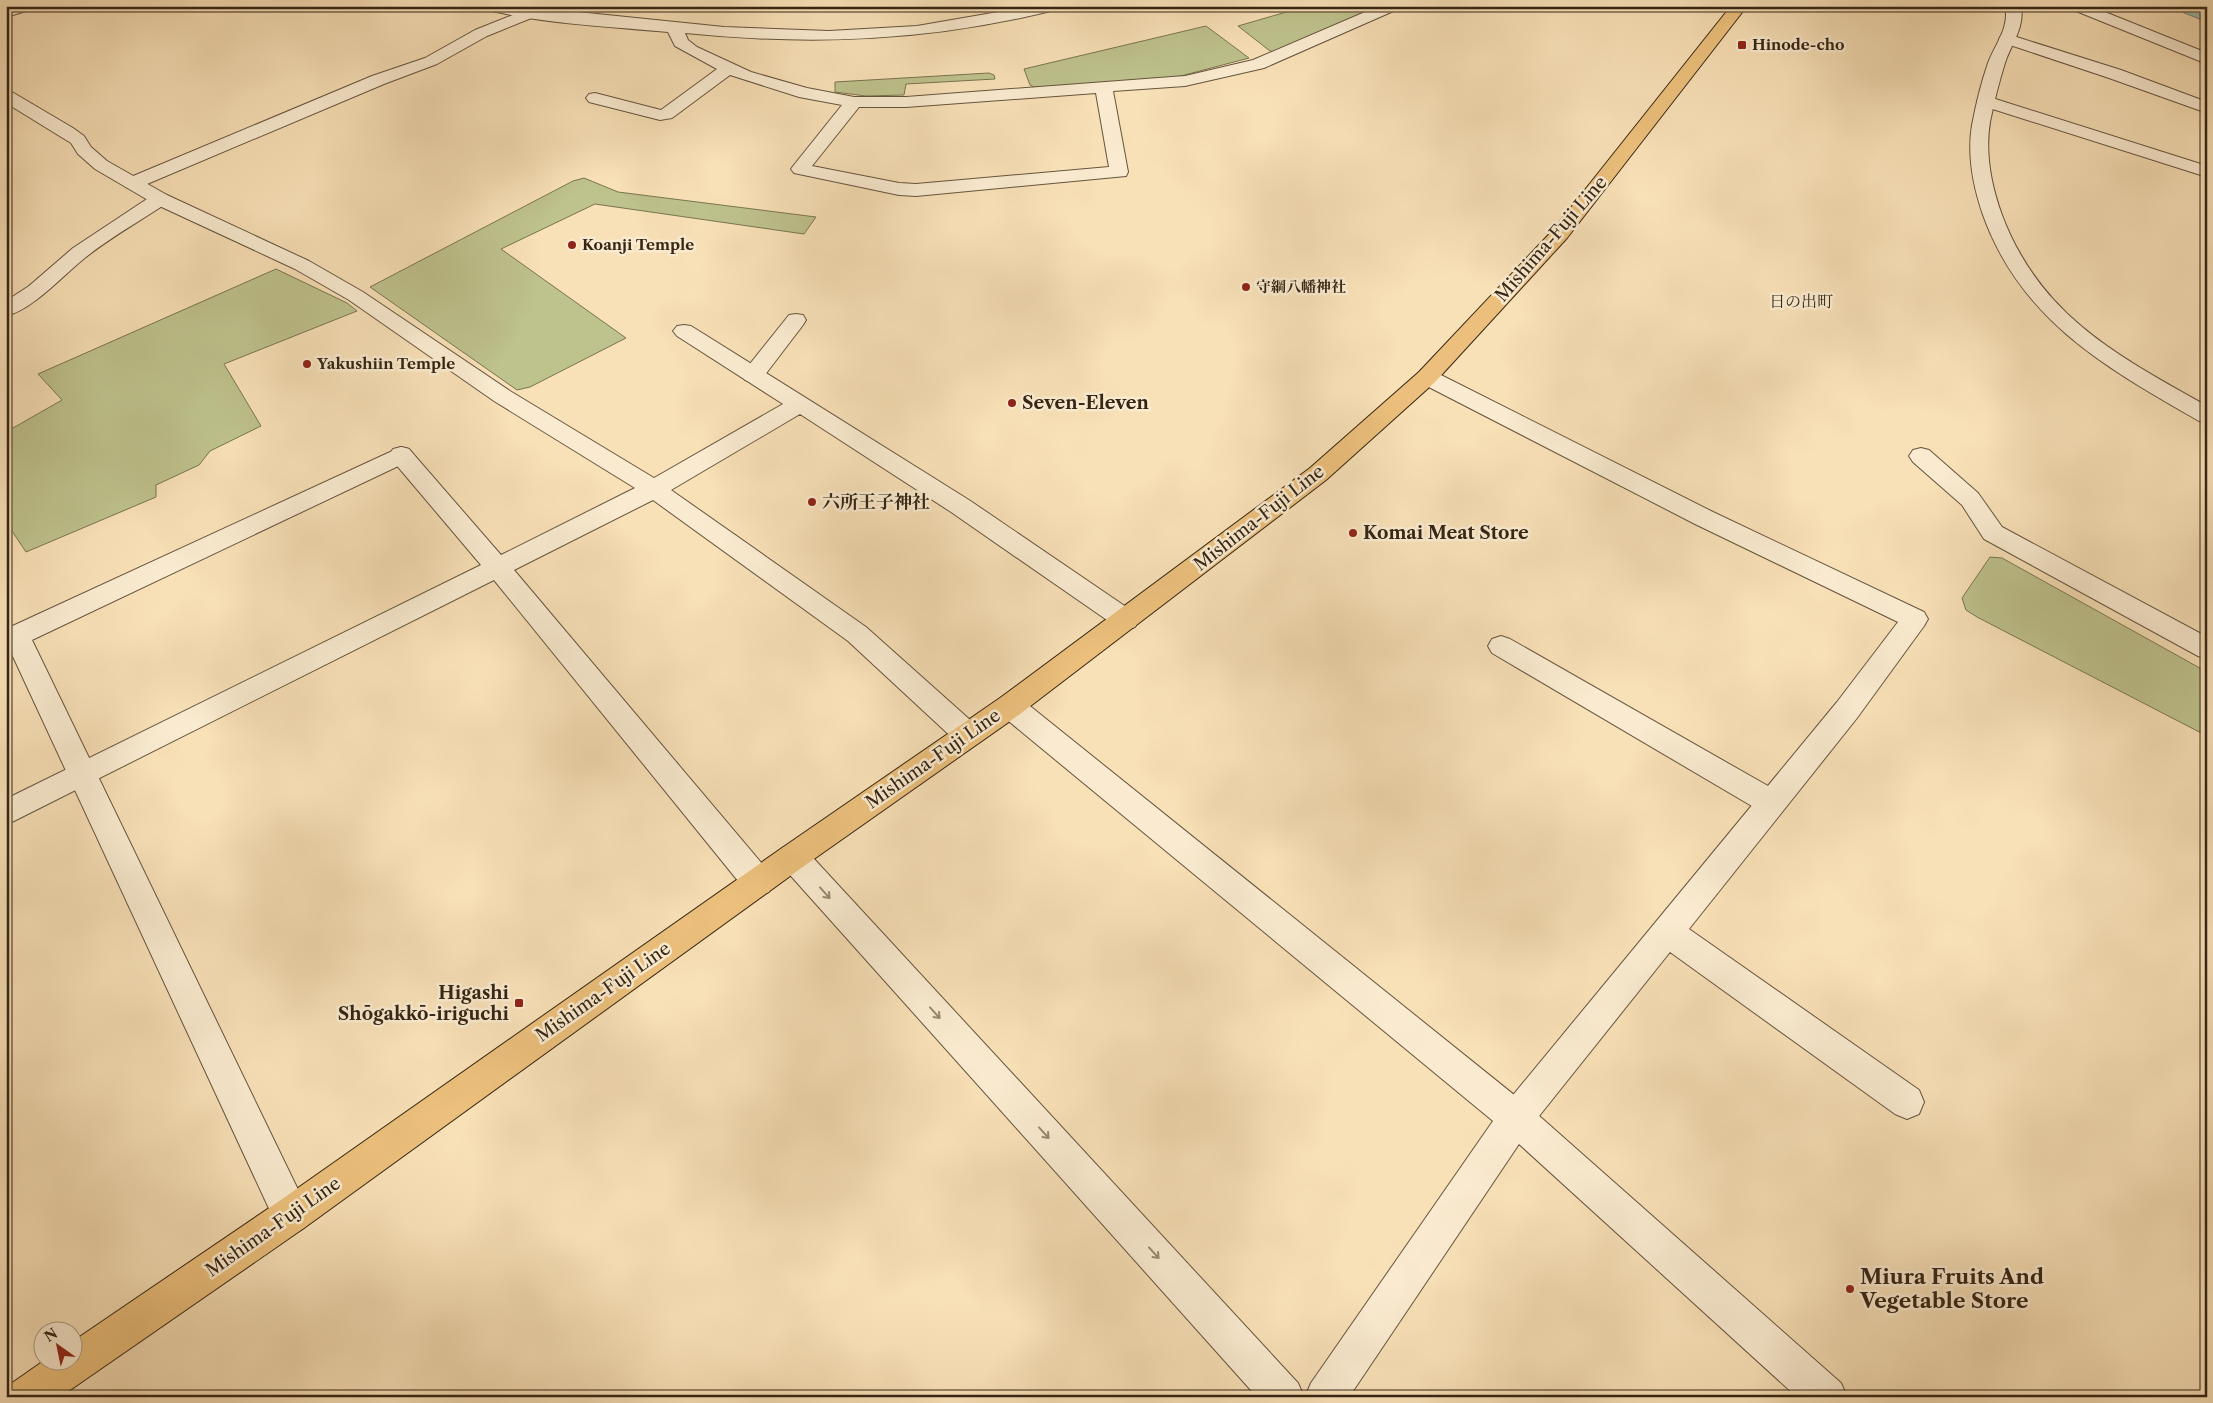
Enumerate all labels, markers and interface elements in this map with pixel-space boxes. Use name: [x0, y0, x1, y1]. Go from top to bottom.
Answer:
place label: Hinode-cho: [1752, 35, 1845, 54]
marker: Hinode-cho: [1736, 39, 1748, 51]
street label: Mishima-Fuji Line: [1490, 172, 1612, 306]
place label: Koanji Temple: [582, 235, 694, 254]
marker: Koanji Temple: [566, 239, 578, 251]
place label: 守綱八幡神社: [1256, 277, 1346, 296]
marker: 守綱八幡神社: [1240, 281, 1252, 293]
district label: 日の出町: [1769, 291, 1833, 311]
place label: Yakushiin Temple: [316, 354, 455, 373]
marker: Yakushiin Temple: [301, 358, 313, 370]
place label: Seven-Eleven: [1022, 392, 1150, 414]
marker: Seven-Eleven: [1006, 397, 1018, 409]
street label: Mishima-Fuji Line: [1189, 460, 1329, 576]
place label: 六所王子神社: [822, 491, 930, 513]
marker: 六所王子神社: [806, 496, 818, 508]
place label: Komai Meat Store: [1363, 522, 1529, 544]
marker: Komai Meat Store: [1347, 527, 1359, 539]
street label: Mishima-Fuji Line: [861, 704, 1005, 814]
one-way arrow: [820, 886, 831, 899]
street label: Mishima-Fuji Line: [531, 937, 675, 1047]
place label: Higashi Shōgakkō-iriguchi: [338, 982, 510, 1025]
marker: Higashi Shōgakkō-iriguchi: [513, 997, 525, 1009]
one-way arrow: [929, 1007, 941, 1020]
one-way arrow: [1038, 1127, 1050, 1140]
street label: Mishima-Fuji Line: [201, 1172, 345, 1282]
one-way arrow: [1148, 1247, 1160, 1260]
place label: Miura Fruits And Vegetable Store: [1859, 1264, 2044, 1313]
marker: Miura Fruits And Vegetable Store: [1844, 1283, 1856, 1295]
north arrow: [32, 1320, 82, 1370]
text: N: [41, 1324, 61, 1346]

